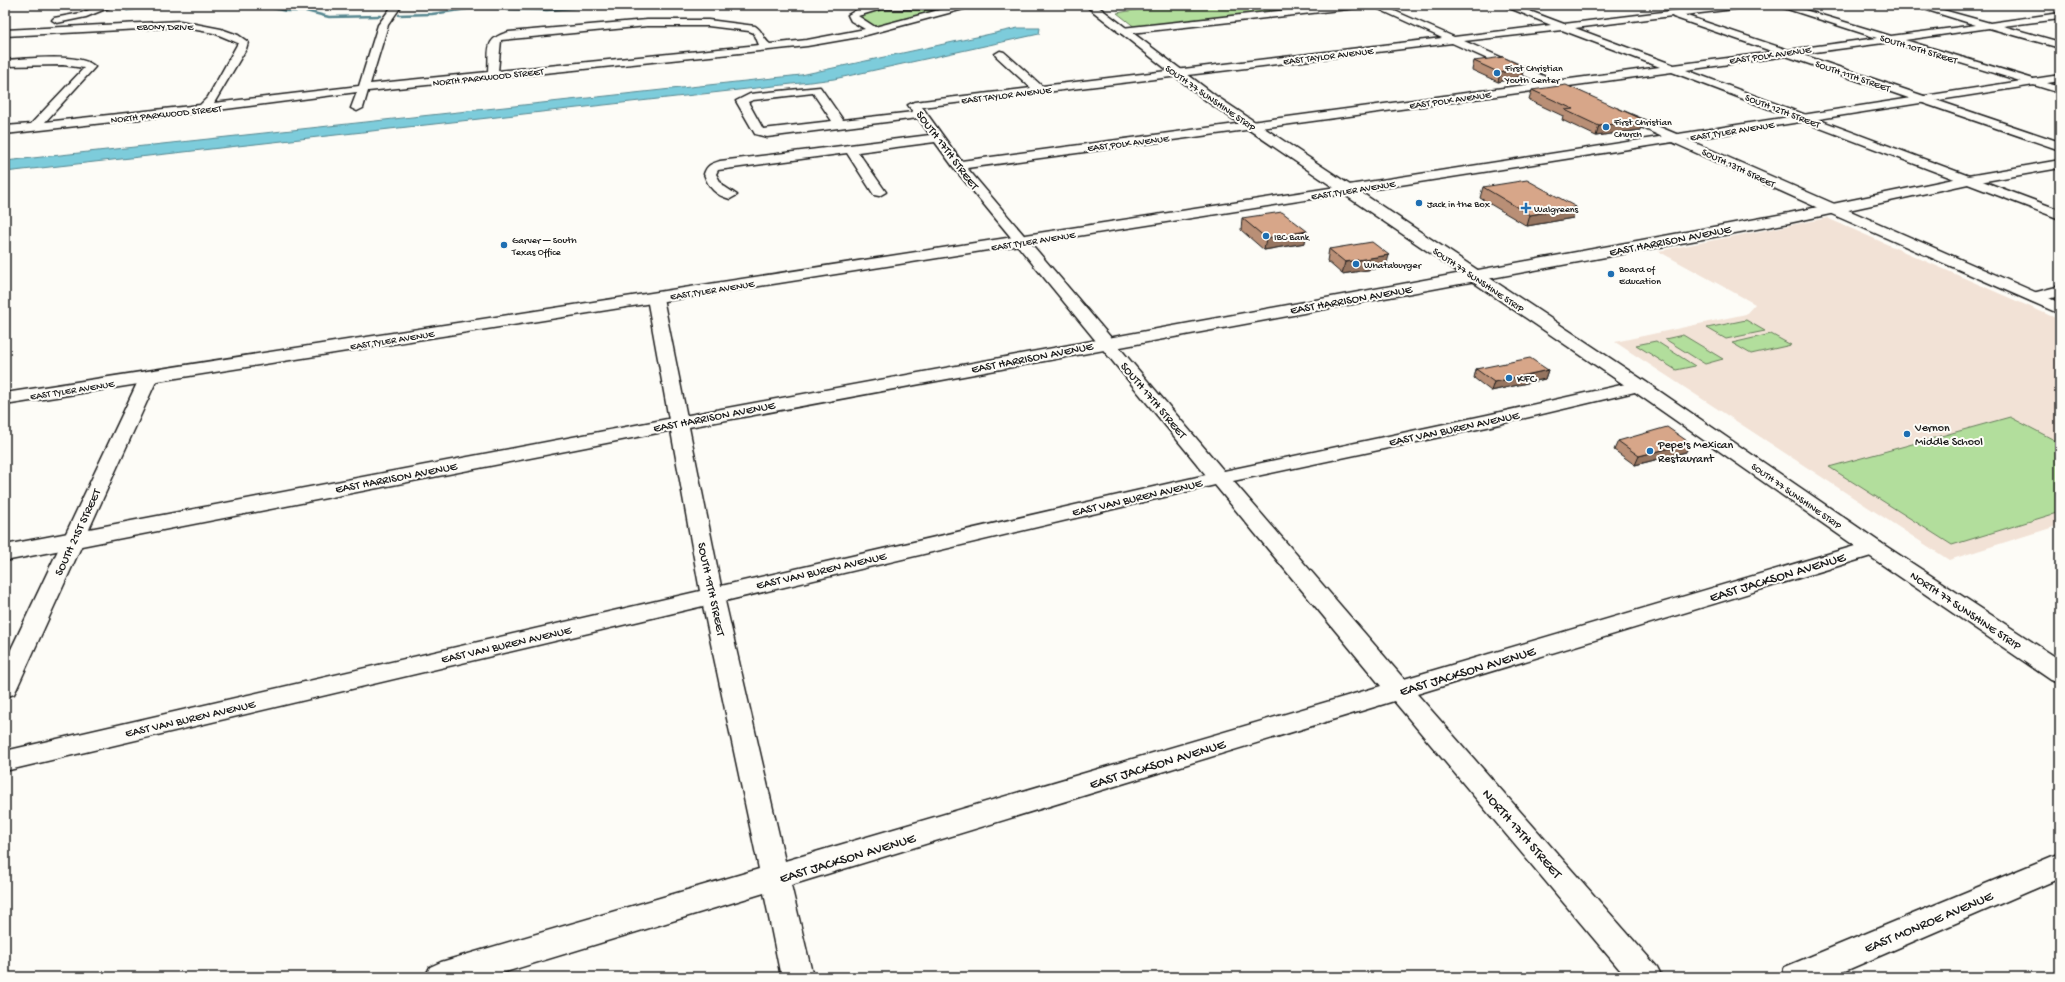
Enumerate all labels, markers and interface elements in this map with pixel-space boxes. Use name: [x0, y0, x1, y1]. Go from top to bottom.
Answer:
street label: EBONY DRIVE: [137, 22, 194, 34]
street label: SOUTH 10TH STREET: [1878, 32, 1960, 68]
street label: EAST POLK AVENUE: [1729, 44, 1813, 68]
street label: EAST TAYLOR AVENUE: [1282, 45, 1375, 68]
street label: SOUTH 11TH STREET: [1813, 58, 1892, 96]
street label: SOUTH 77 SUNSHINE STRIP: [1162, 63, 1258, 135]
place label: First Christian Youth Center: [1504, 63, 1563, 87]
street label: NORTH PARKWOOD STREET: [432, 66, 545, 90]
marker: First Christian Youth Center: [1492, 68, 1502, 78]
street label: EAST TAYLOR AVENUE: [960, 84, 1053, 107]
street label: EAST POLK AVENUE: [1409, 89, 1493, 113]
street label: SOUTH 12TH STREET: [1743, 92, 1822, 132]
street label: NORTH PARKWOOD STREET: [110, 103, 223, 127]
street label: SOUTH 17TH STREET: [912, 109, 982, 195]
place label: First Christian Church: [1613, 117, 1672, 141]
street label: EAST TYLER AVENUE: [1689, 119, 1776, 145]
marker: First Christian Church: [1601, 122, 1611, 132]
street label: EAST POLK AVENUE: [1087, 133, 1171, 155]
street label: SOUTH 13TH STREET: [1700, 147, 1778, 192]
street label: EAST TYLER AVENUE: [1310, 178, 1397, 204]
marker: Jack in the Box: [1414, 198, 1424, 208]
place label: Jack in the Box: [1427, 199, 1491, 211]
marker: Walgreens: [1521, 203, 1531, 213]
place label: Walgreens: [1534, 204, 1579, 216]
street label: EAST HARRISON AVENUE: [1608, 223, 1733, 261]
street label: EAST TYLER AVENUE: [990, 229, 1077, 255]
marker: IBC Bank: [1261, 231, 1271, 241]
place label: IBC Bank: [1274, 232, 1311, 244]
place label: Garver — South Texas Office: [511, 235, 577, 259]
marker: Garver — South Texas Office: [499, 240, 509, 250]
street label: SOUTH 77 SUNSHINE STRIP: [1430, 246, 1526, 316]
marker: Whataburger: [1351, 259, 1361, 269]
place label: Whataburger: [1364, 260, 1422, 272]
place label: Board of Education: [1618, 264, 1661, 288]
marker: Board of Education: [1606, 269, 1616, 279]
street label: EAST TYLER AVENUE: [669, 278, 756, 304]
street label: EAST HARRISON AVENUE: [1289, 283, 1414, 319]
street label: EAST TYLER AVENUE: [349, 328, 436, 354]
street label: EAST HARRISON AVENUE: [970, 340, 1095, 378]
street label: SOUTH 17TH STREET: [1116, 360, 1189, 443]
marker: KFC: [1504, 373, 1514, 383]
place label: KFC: [1517, 373, 1538, 387]
street label: EAST TYLER AVENUE: [29, 378, 116, 404]
street label: EAST HARRISON AVENUE: [652, 399, 777, 437]
street label: EAST VAN BUREN AVENUE: [1388, 409, 1521, 451]
place label: Vernon Middle School: [1914, 422, 1983, 450]
marker: Vernon Middle School: [1902, 429, 1912, 439]
place label: Pepe's Mexican Restaurant: [1657, 439, 1733, 467]
marker: Pepe's Mexican Restaurant: [1645, 446, 1655, 456]
street label: EAST HARRISON AVENUE: [334, 460, 459, 498]
street label: SOUTH 77 SUNSHINE STRIP: [1748, 461, 1844, 533]
street label: EAST VAN BUREN AVENUE: [1071, 477, 1204, 521]
street label: SOUTH 21ST STREET: [53, 486, 106, 578]
street label: SOUTH 19TH STREET: [693, 541, 727, 639]
street label: EAST JACKSON AVENUE: [1708, 549, 1849, 607]
street label: EAST VAN BUREN AVENUE: [755, 550, 888, 594]
street label: NORTH 77 SUNSHINE STRIP: [1907, 569, 2023, 654]
street label: EAST VAN BUREN AVENUE: [440, 624, 573, 668]
street label: EAST JACKSON AVENUE: [1398, 643, 1539, 701]
street label: EAST VAN BUREN AVENUE: [124, 698, 257, 742]
street label: EAST JACKSON AVENUE: [1088, 736, 1229, 794]
street label: NORTH 17TH STREET: [1478, 786, 1565, 883]
street label: EAST JACKSON AVENUE: [778, 830, 919, 888]
street label: EAST MONROE AVENUE: [1862, 888, 1997, 958]

